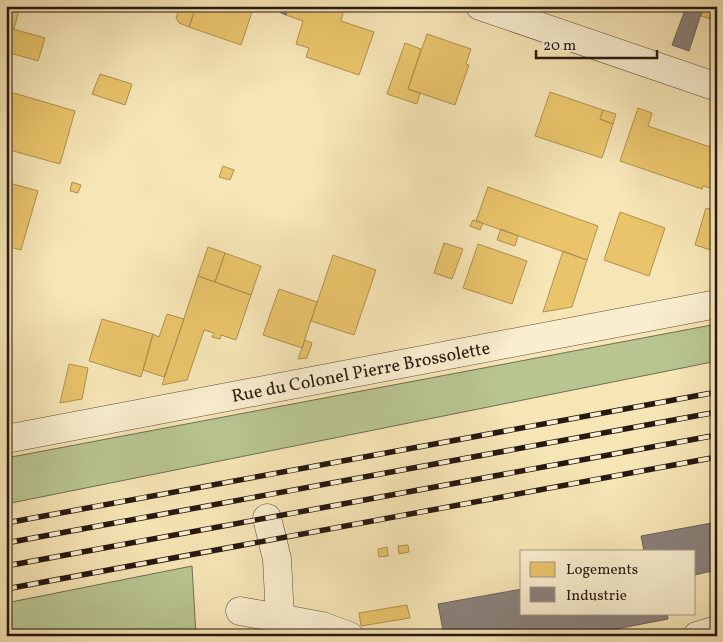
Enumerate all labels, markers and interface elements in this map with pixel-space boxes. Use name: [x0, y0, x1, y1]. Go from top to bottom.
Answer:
scale bar: [536, 28, 657, 60]
text: 20 m: [543, 36, 576, 57]
street label: Rue du Colonel Pierre Brossolette: [230, 336, 492, 410]
legend: [520, 550, 696, 614]
text: Logements: [566, 560, 638, 581]
text: Industrie: [566, 586, 627, 607]

